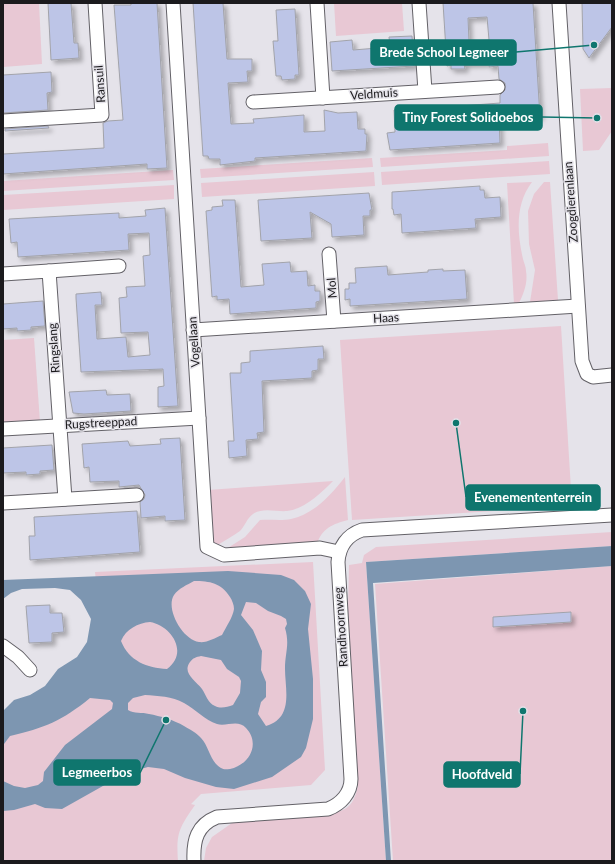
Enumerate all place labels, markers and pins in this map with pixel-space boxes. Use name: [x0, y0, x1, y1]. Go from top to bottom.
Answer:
callout: Brede School Legmeer: [371, 40, 516, 65]
callout: Tiny Forest Solidoebos: [395, 105, 542, 130]
callout: Evenemententerrein: [466, 485, 600, 510]
callout: Legmeerbos: [54, 760, 140, 785]
callout: Hoofdveld: [444, 762, 520, 787]

